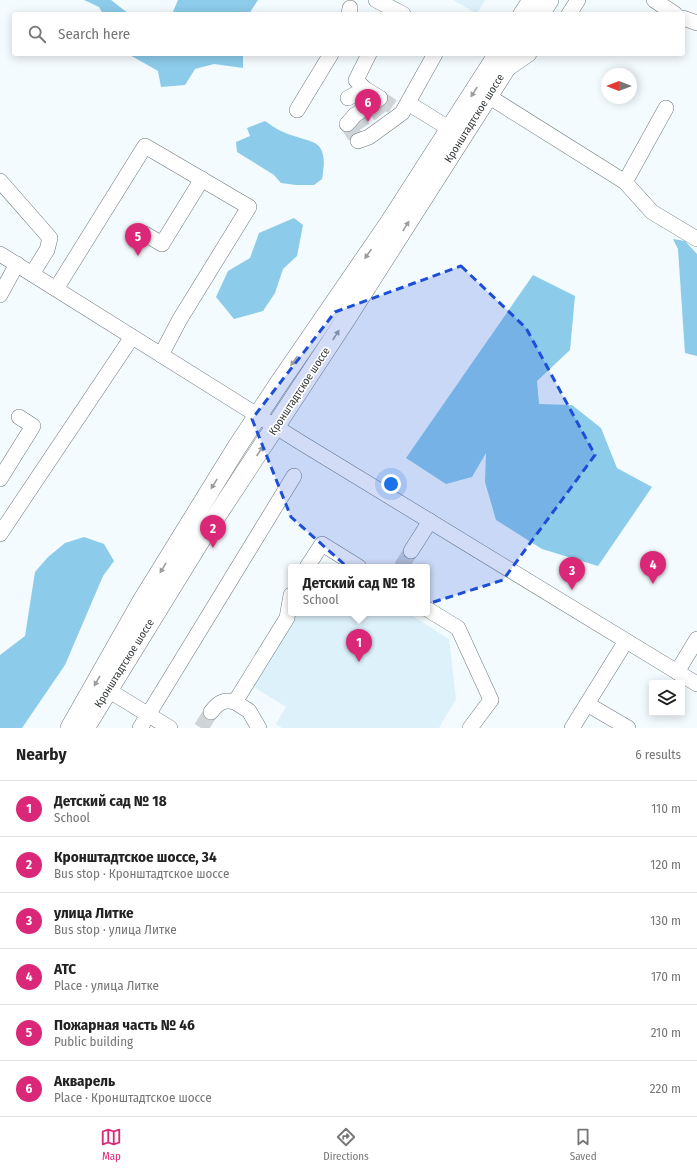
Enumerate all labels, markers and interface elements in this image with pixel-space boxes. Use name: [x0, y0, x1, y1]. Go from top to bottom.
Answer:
search box: [12, 12, 685, 56]
icon: search: [26, 23, 48, 45]
text: Search here: [58, 25, 130, 43]
north arrow: [601, 68, 637, 104]
street label: Кронштадтское шоссе: [442, 72, 507, 165]
one-way arrow: [470, 86, 478, 97]
pin: 6: [355, 89, 381, 122]
one-way arrow: [402, 220, 409, 232]
pin: 5: [125, 223, 151, 256]
one-way arrow: [364, 248, 372, 259]
one-way arrow: [332, 329, 339, 341]
street label: Кронштадтское шоссе: [266, 345, 333, 438]
one-way arrow: [290, 355, 298, 366]
one-way arrow: [256, 445, 264, 456]
your location: [381, 474, 401, 494]
one-way arrow: [211, 478, 218, 490]
pin: 2: [200, 515, 226, 548]
pin: 4: [640, 551, 666, 584]
pin: 3: [559, 557, 585, 590]
one-way arrow: [159, 562, 166, 574]
popup: [288, 564, 430, 616]
text: Детский сад № 18: [303, 574, 415, 592]
text: School: [303, 592, 339, 607]
street label: Кронштадтское шоссе: [92, 617, 157, 710]
pin: 1: [346, 629, 372, 662]
one-way arrow: [94, 675, 101, 687]
map controls: [649, 680, 685, 716]
button: layers: [649, 680, 685, 716]
text: Nearby: [16, 744, 67, 765]
text: 6 results: [635, 747, 681, 762]
text: Детский сад № 18: [54, 792, 167, 810]
text: 1: [26, 801, 32, 816]
text: 110 m: [651, 801, 681, 816]
text: School: [54, 810, 90, 825]
text: Кронштадтское шоссе, 34: [54, 848, 217, 866]
text: 2: [26, 857, 32, 872]
text: 120 m: [650, 857, 681, 872]
text: Bus stop · Кронштадтское шоссе: [54, 866, 229, 881]
text: улица Литке: [54, 904, 134, 922]
text: 3: [26, 913, 32, 928]
text: 130 m: [650, 913, 681, 928]
text: Bus stop · улица Литке: [54, 922, 177, 937]
text: АТС: [54, 960, 76, 978]
text: 4: [26, 969, 32, 984]
text: 170 m: [651, 969, 681, 984]
text: Place · улица Литке: [54, 978, 159, 993]
text: Пожарная часть № 46: [54, 1016, 195, 1034]
text: 5: [26, 1025, 32, 1040]
text: 210 m: [651, 1025, 681, 1040]
text: Public building: [54, 1034, 133, 1049]
text: Акварель: [54, 1072, 115, 1090]
text: 6: [26, 1081, 32, 1096]
text: 220 m: [650, 1081, 681, 1096]
text: Place · Кронштадтское шоссе: [54, 1090, 212, 1105]
tab: Map: [100, 1126, 122, 1163]
tab: Directions: [323, 1126, 369, 1163]
tab: Saved: [570, 1126, 597, 1163]

